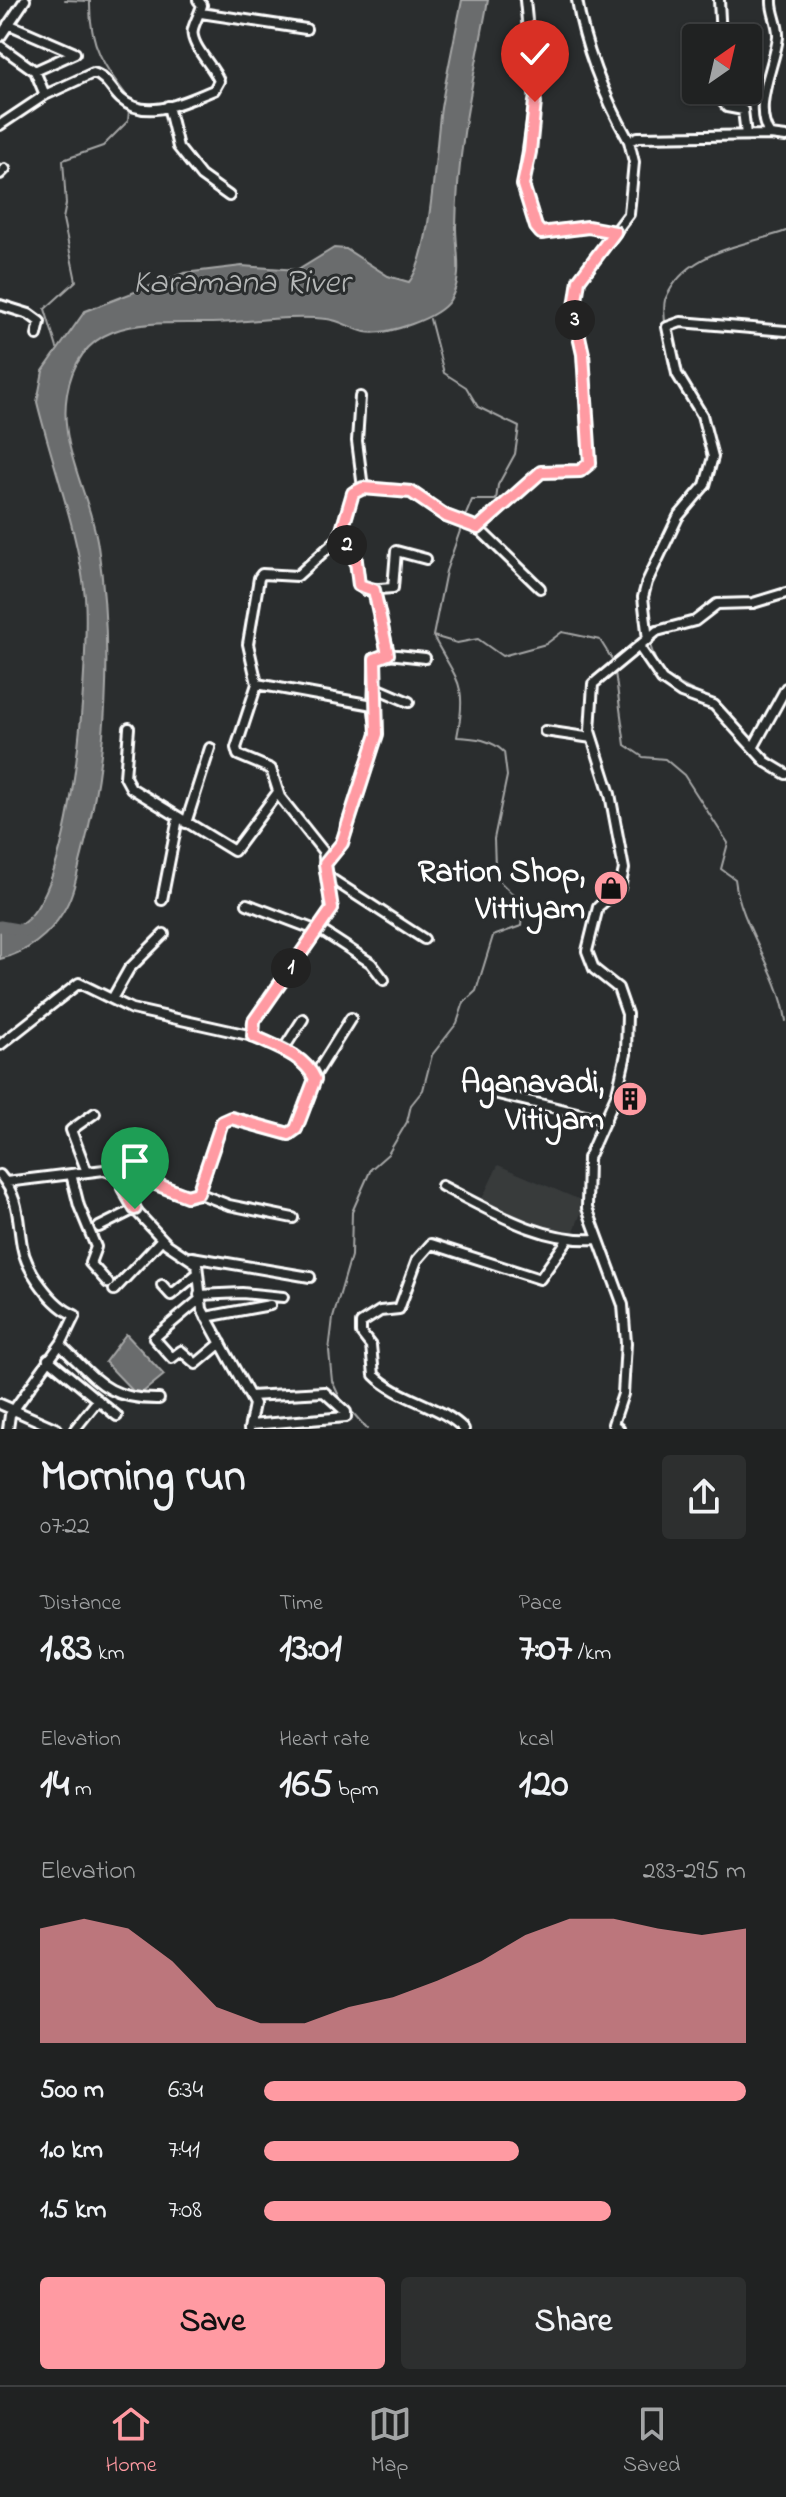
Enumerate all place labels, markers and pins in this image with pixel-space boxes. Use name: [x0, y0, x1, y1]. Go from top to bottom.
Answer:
pin: [501, 20, 569, 102]
pin: 3: [555, 300, 595, 340]
pin: 2: [327, 525, 367, 565]
place label: Ration Shop, Vittiyam: [418, 850, 585, 935]
shop icon: Ration Shop, Vittiyam: [592, 869, 630, 907]
pin: 1: [271, 948, 311, 988]
place label: Aganavadi, Vitiyam: [461, 1061, 604, 1146]
building icon: Aganavadi, Vitiyam: [611, 1080, 649, 1118]
pin: [101, 1127, 169, 1209]

